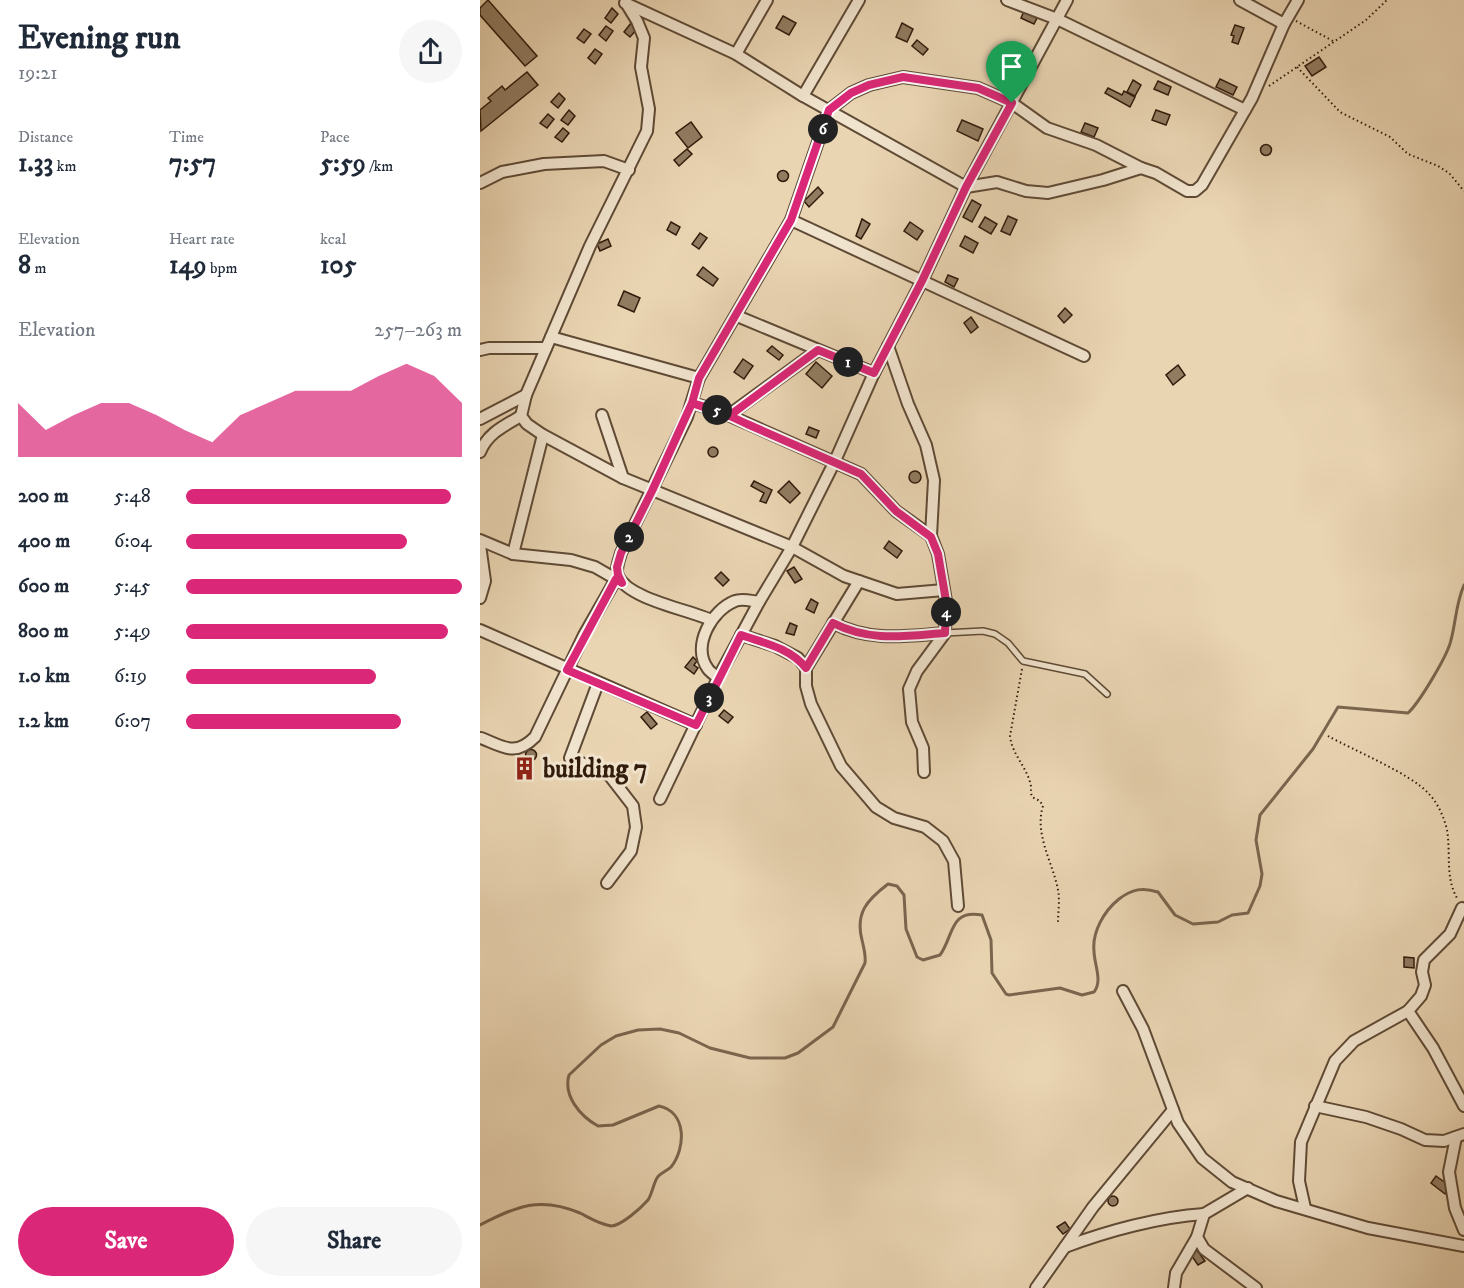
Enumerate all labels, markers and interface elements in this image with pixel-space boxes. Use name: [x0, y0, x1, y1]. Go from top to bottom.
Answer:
text: Evening run: [18, 18, 180, 59]
button: share: [399, 20, 462, 83]
pin: [986, 41, 1037, 103]
icon: arrive: [995, 50, 1028, 83]
text: 19:21: [18, 61, 58, 86]
pin: 6: [808, 114, 838, 144]
text: 6: [819, 119, 827, 139]
text: Distance: [18, 127, 73, 147]
text: Time: [169, 127, 204, 147]
text: Pace: [320, 127, 350, 147]
text: 1.33: [18, 147, 53, 180]
text: 7:57: [169, 147, 216, 180]
text: 5:59: [320, 147, 366, 180]
text: km: [53, 156, 77, 176]
text: /km: [366, 156, 393, 176]
text: Elevation: [18, 229, 80, 249]
text: Heart rate: [169, 229, 235, 249]
text: kcal: [320, 229, 346, 249]
text: 8: [18, 249, 31, 282]
text: 149: [169, 249, 207, 282]
text: 105: [320, 249, 356, 282]
text: m: [31, 258, 46, 278]
text: bpm: [207, 258, 237, 278]
text: Elevation: [18, 318, 95, 343]
text: 257–263 m: [374, 318, 462, 343]
pin: 1: [833, 347, 863, 377]
text: 1: [845, 352, 851, 372]
pin: 5: [702, 395, 732, 425]
text: 5: [713, 400, 721, 420]
text: 200 m: [18, 484, 69, 509]
text: 5:48: [114, 484, 151, 509]
pin: 2: [614, 522, 644, 552]
text: 2: [625, 527, 633, 547]
text: 400 m: [18, 529, 70, 554]
text: 6:04: [114, 529, 152, 554]
text: 600 m: [18, 574, 69, 599]
text: 5:45: [114, 574, 150, 599]
pin: 4: [931, 597, 961, 627]
text: 4: [941, 602, 951, 622]
text: 800 m: [18, 619, 69, 644]
text: 5:49: [114, 619, 151, 644]
text: 1.0 km: [18, 664, 70, 689]
text: 6:19: [114, 664, 147, 689]
pin: 3: [694, 683, 724, 713]
text: 3: [706, 688, 712, 708]
text: 1.2 km: [18, 709, 69, 734]
text: 6:07: [114, 709, 151, 734]
place label: building 7: [542, 753, 647, 786]
building icon: building 7: [512, 756, 538, 782]
button: Save: [18, 1207, 234, 1276]
button: Share: [246, 1207, 462, 1276]

